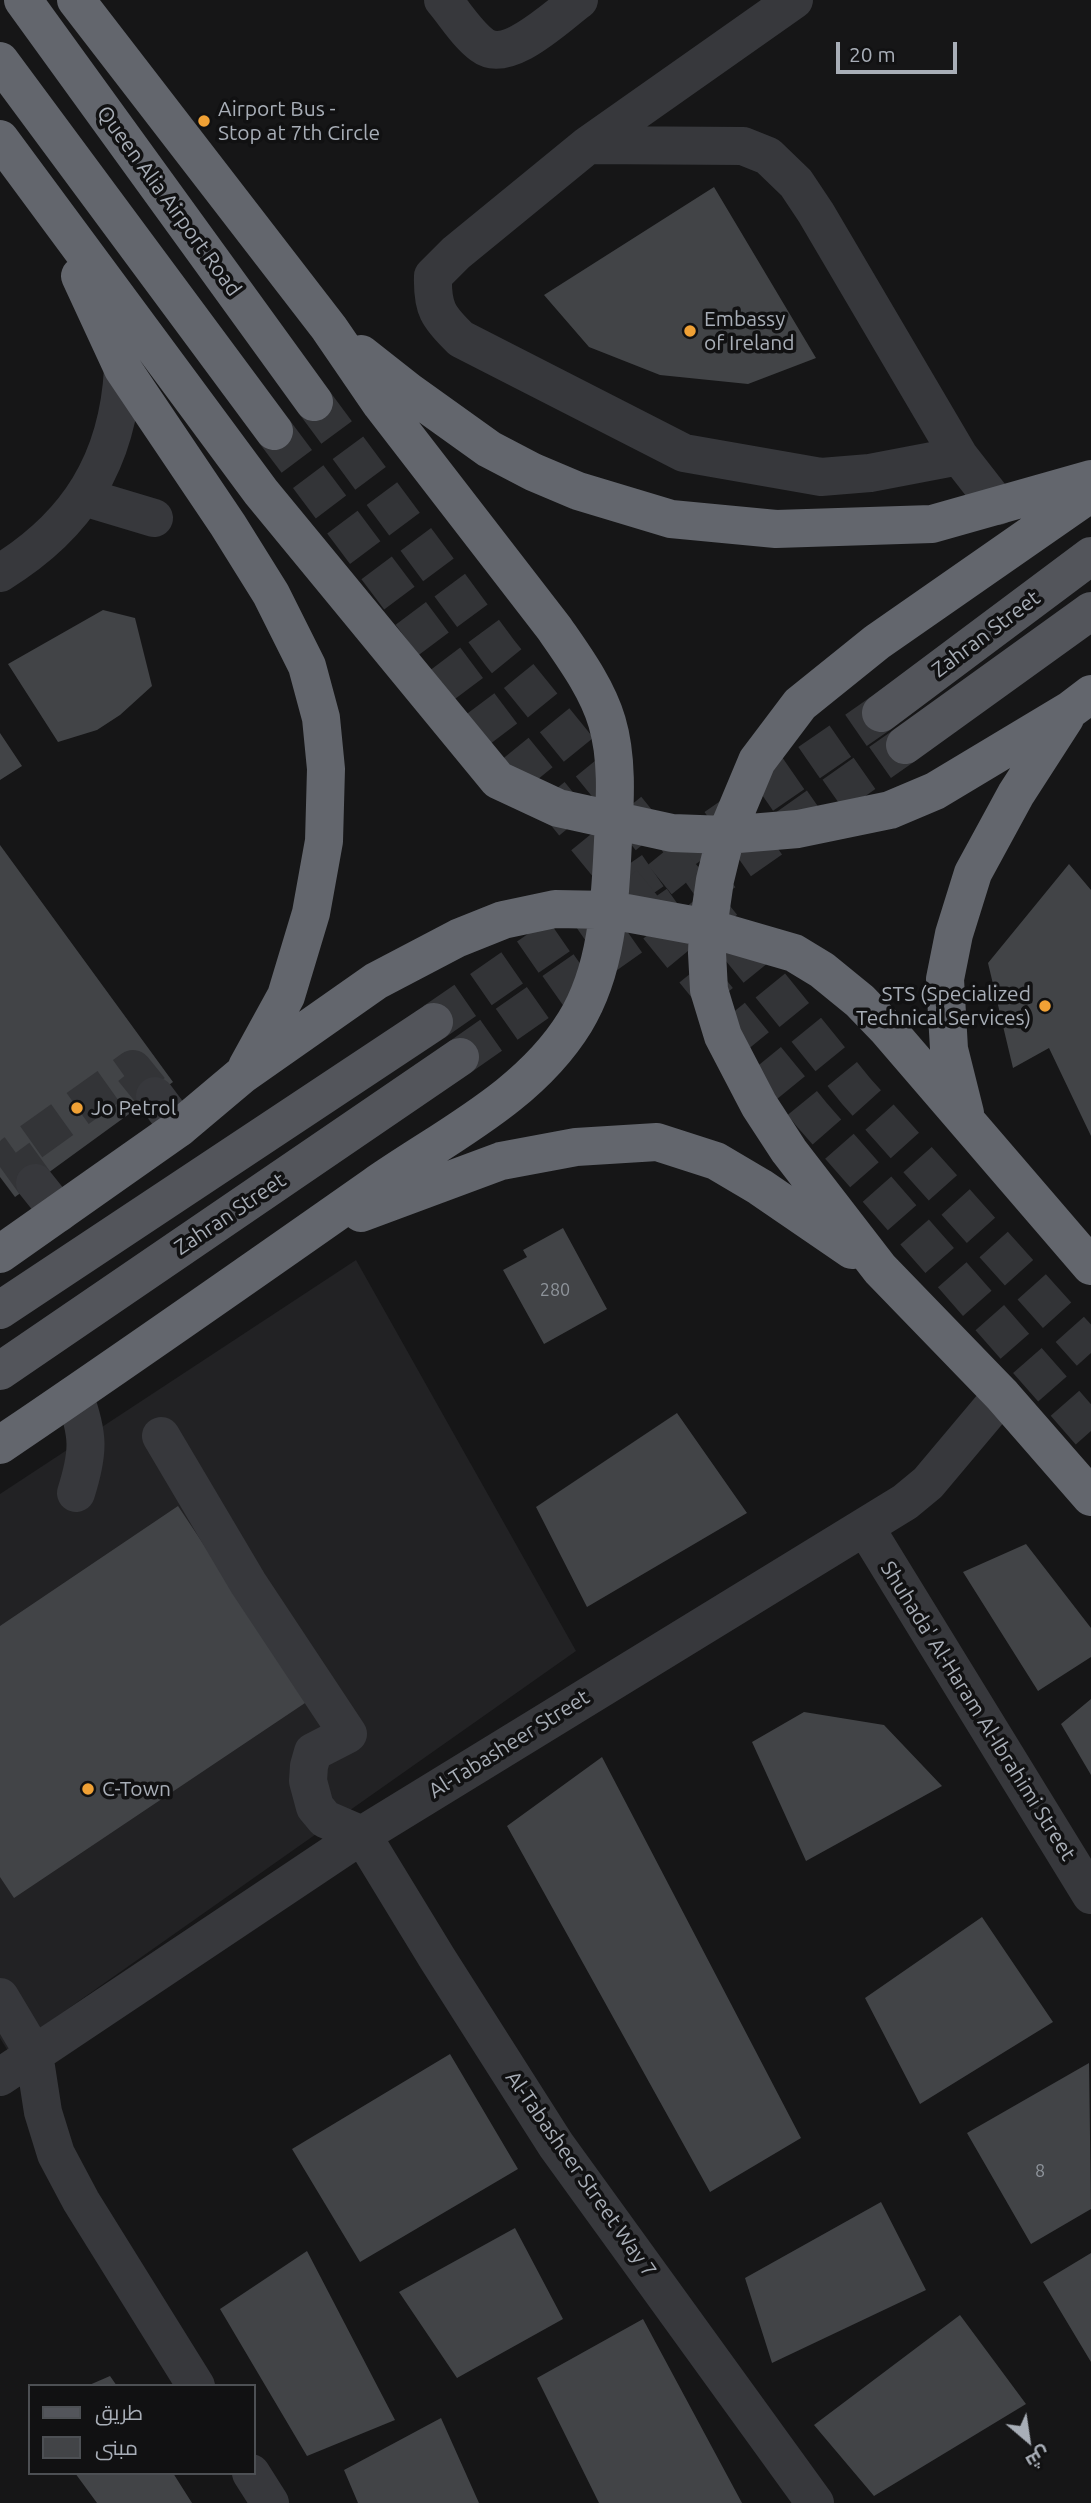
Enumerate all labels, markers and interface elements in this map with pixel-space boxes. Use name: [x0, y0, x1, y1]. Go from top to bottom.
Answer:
scale bar: [839, 28, 960, 72]
text: 20 m: [849, 42, 896, 66]
place label: Airport Bus - Stop at 7th Circle: [218, 96, 380, 146]
street label: Queen Alia Airport Road: [92, 101, 246, 301]
marker: Airport Bus - Stop at 7th Circle: [196, 113, 212, 129]
place label: Embassy of Ireland: [704, 306, 795, 356]
marker: Embassy of Ireland: [682, 323, 698, 339]
street label: Zahran Street: [927, 585, 1045, 683]
place label: STS (Specialized Technical Services): [856, 981, 1031, 1031]
marker: STS (Specialized Technical Services): [1037, 998, 1053, 1014]
place label: Jo Petrol: [91, 1095, 176, 1121]
marker: Jo Petrol: [69, 1100, 85, 1116]
street label: Zahran Street: [170, 1168, 290, 1260]
house number: 280: [540, 1279, 570, 1301]
street label: Shuhada' Al-Haram Al-Ibrahimi Street: [875, 1557, 1081, 1865]
street label: Al-Tabasheer Street: [424, 1684, 594, 1804]
place label: C-Town: [102, 1776, 171, 1802]
marker: C-Town: [80, 1781, 96, 1797]
street label: Al-Tabasheer Street Way 7: [500, 2066, 662, 2282]
house number: 8: [1035, 2160, 1045, 2182]
legend: [28, 2384, 256, 2475]
text: طريق: [95, 2400, 143, 2424]
north arrow: [993, 2405, 1063, 2475]
text: مبنى: [95, 2435, 138, 2459]
text: ش: [1022, 2443, 1054, 2474]

